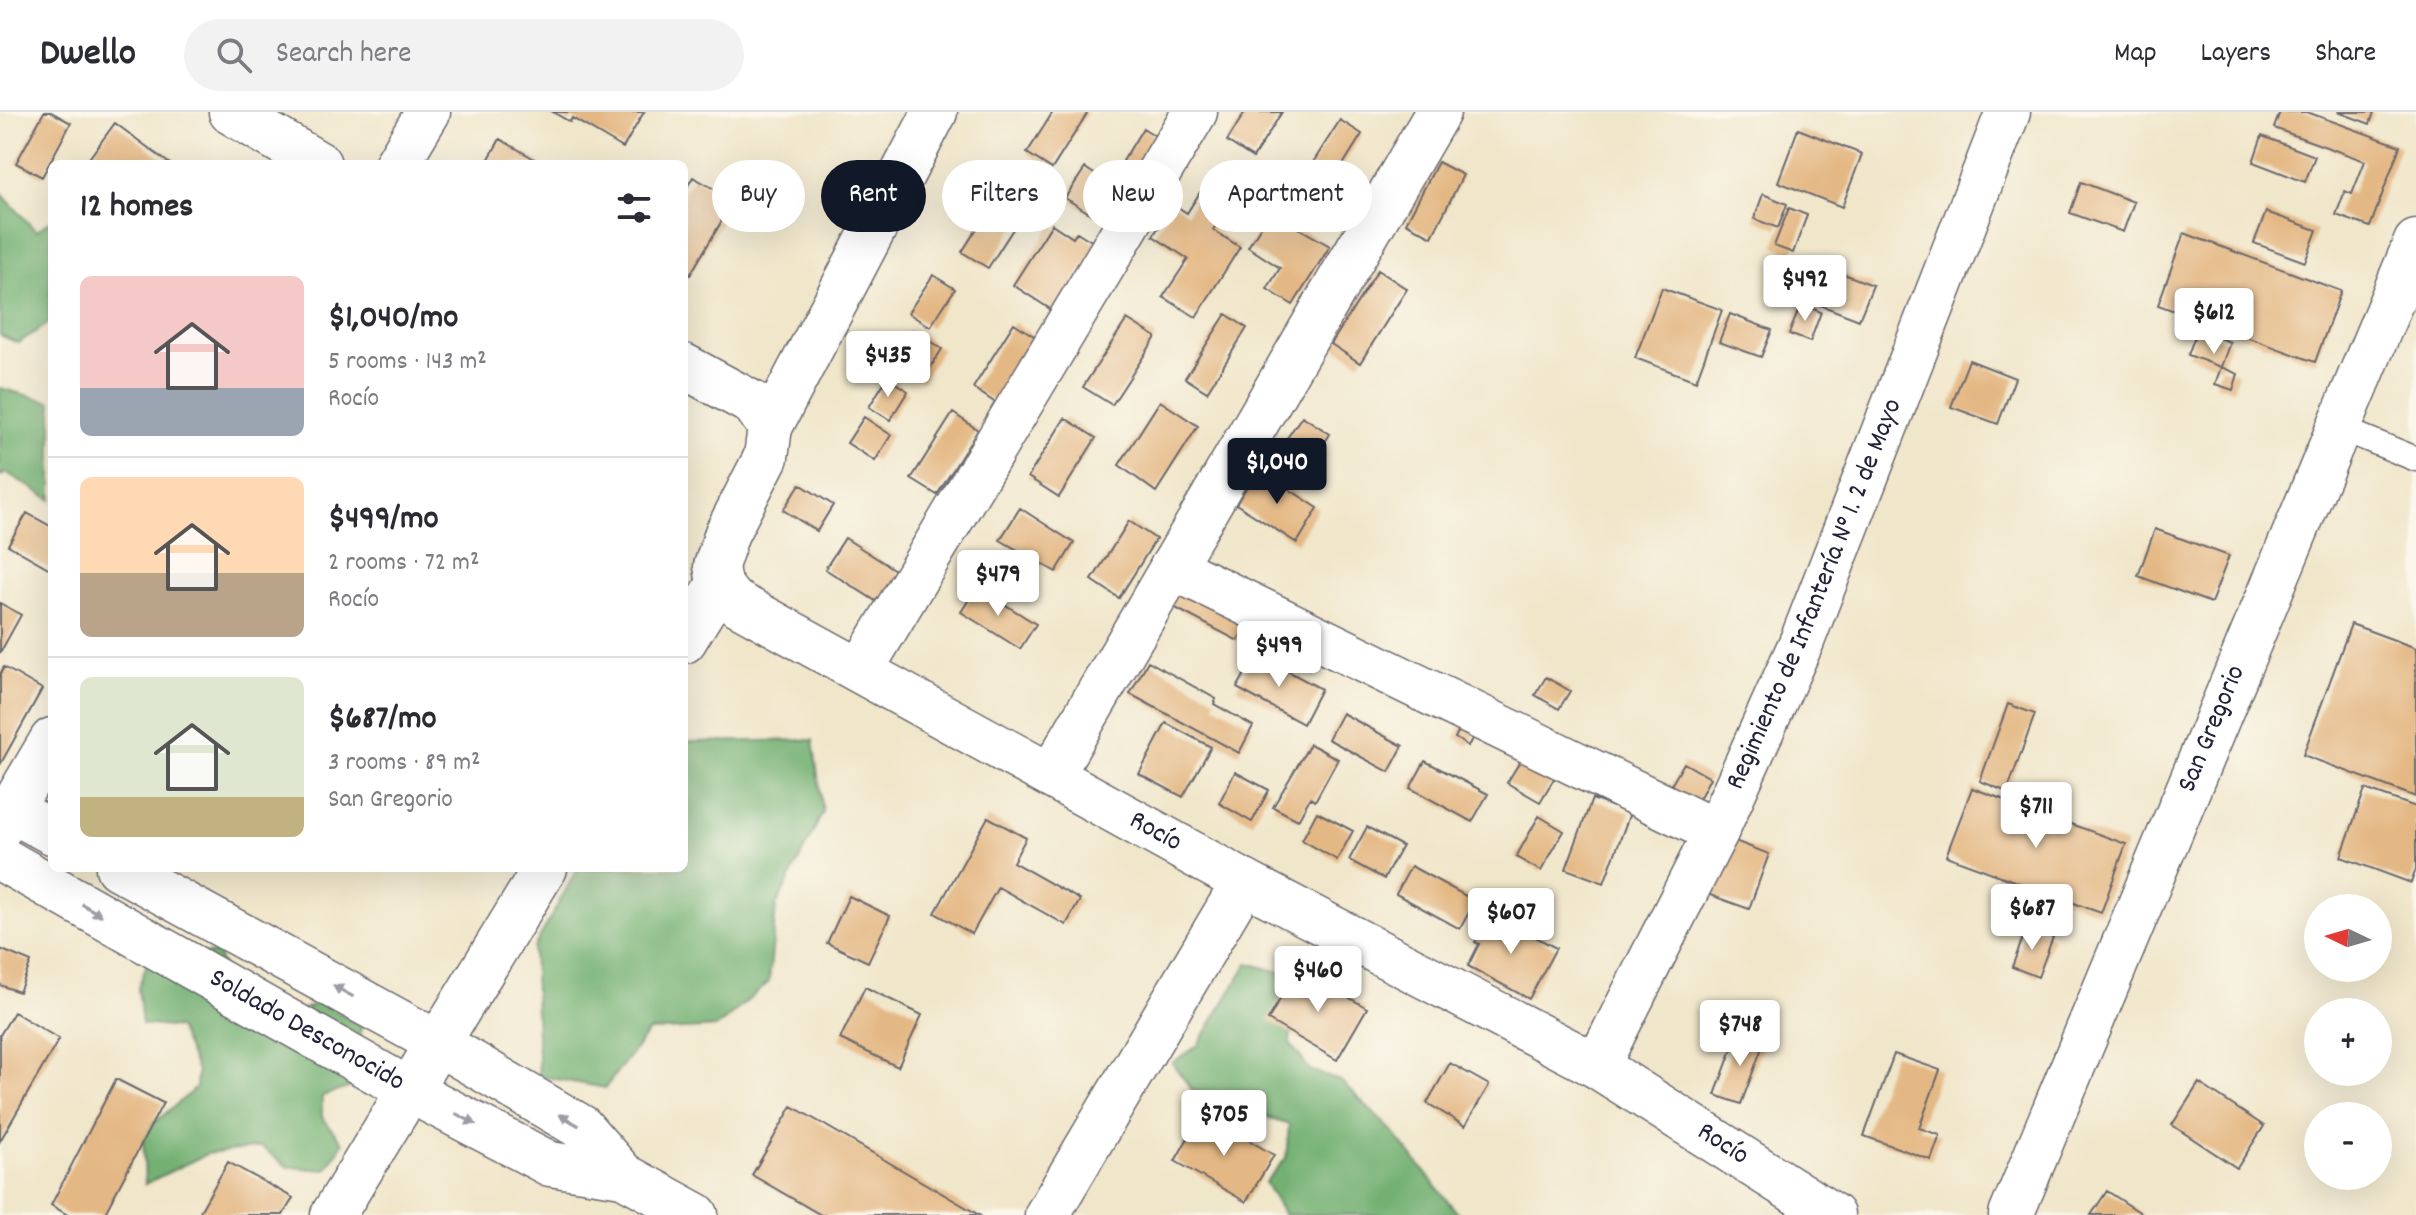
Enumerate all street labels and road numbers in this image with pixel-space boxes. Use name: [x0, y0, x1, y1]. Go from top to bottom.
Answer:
street label: Regimiento de Infantería N° 1. 2 de Mayo: [1717, 393, 1914, 797]
street label: San Gregorio: [2169, 660, 2257, 799]
street label: Rocío: [1121, 802, 1189, 864]
street label: Soldado Desconocido: [201, 960, 412, 1103]
street label: Rocío: [1688, 1114, 1756, 1177]

